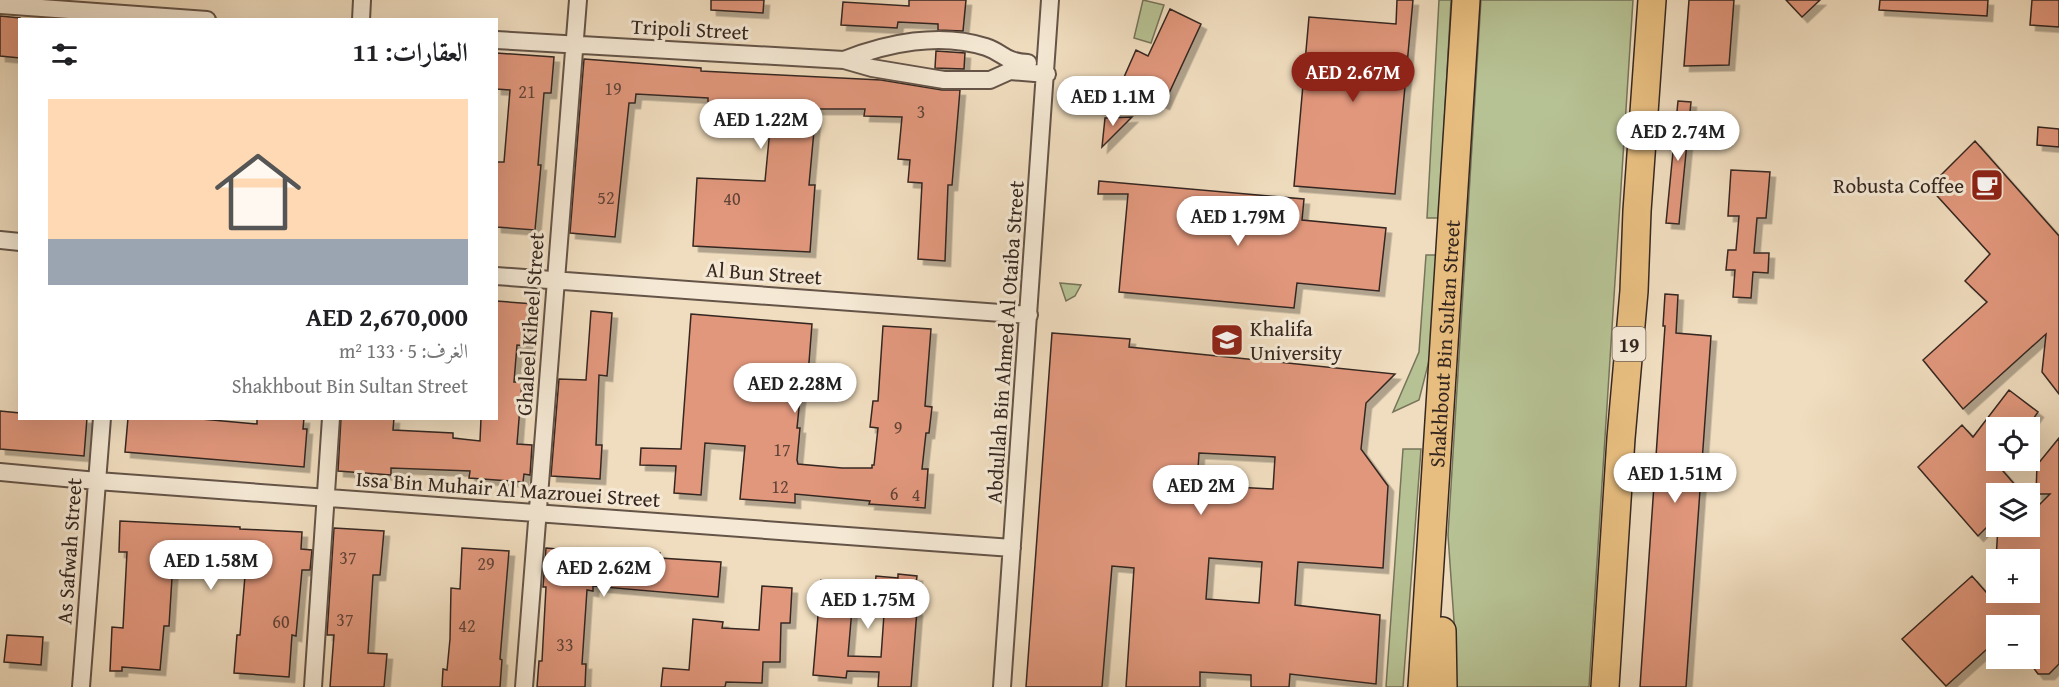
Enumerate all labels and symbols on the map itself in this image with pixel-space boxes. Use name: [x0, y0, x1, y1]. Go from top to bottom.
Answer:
street label: Tripoli Street: [630, 10, 750, 48]
pin: AED 2.67M: [1284, 52, 1422, 103]
house number: 19: [604, 75, 622, 102]
pin: AED 1.1M: [1051, 76, 1175, 127]
house number: 21: [518, 78, 536, 105]
house number: 3: [917, 98, 925, 125]
pin: AED 1.22M: [692, 99, 830, 150]
pin: AED 2.74M: [1609, 111, 1747, 162]
cafe icon: Robusta Coffee: [1969, 167, 2005, 203]
place label: Robusta Coffee: [1833, 170, 1964, 201]
street label: Abdullah Bin Ahmed Al Otaiba Street: [978, 179, 1032, 505]
house number: 52: [597, 184, 615, 211]
house number: 40: [723, 185, 741, 212]
pin: AED 1.79M: [1169, 196, 1307, 247]
street label: Shakhbout Bin Sultan Street: [1421, 218, 1467, 469]
street label: Ghaleel Kiheel Street: [508, 231, 552, 417]
street label: Al Bun Street: [705, 253, 824, 293]
place label: Khalifa University: [1250, 313, 1343, 368]
school or university icon: Khalifa University: [1209, 322, 1245, 358]
road number: 19: [1612, 327, 1646, 361]
pin: AED 2.28M: [726, 363, 864, 414]
house number: 9: [894, 414, 902, 441]
house number: 17: [773, 436, 791, 463]
pin: AED 1.51M: [1606, 453, 1744, 504]
street label: Issa Bin Muhair Al Mazrouei Street: [355, 463, 662, 515]
pin: AED 2M: [1152, 465, 1250, 516]
house number: 12: [771, 473, 789, 500]
street label: As Safwah Street: [48, 476, 90, 625]
house number: 6: [890, 480, 898, 507]
house number: 4: [912, 481, 920, 508]
pin: AED 1.58M: [142, 540, 280, 591]
house number: 37: [339, 544, 357, 571]
pin: AED 2.62M: [535, 547, 673, 598]
house number: 29: [477, 550, 495, 577]
pin: AED 1.75M: [799, 579, 937, 630]
house number: 37: [336, 606, 354, 633]
house number: 60: [272, 608, 290, 635]
house number: 42: [458, 612, 476, 639]
house number: 33: [556, 631, 574, 658]

